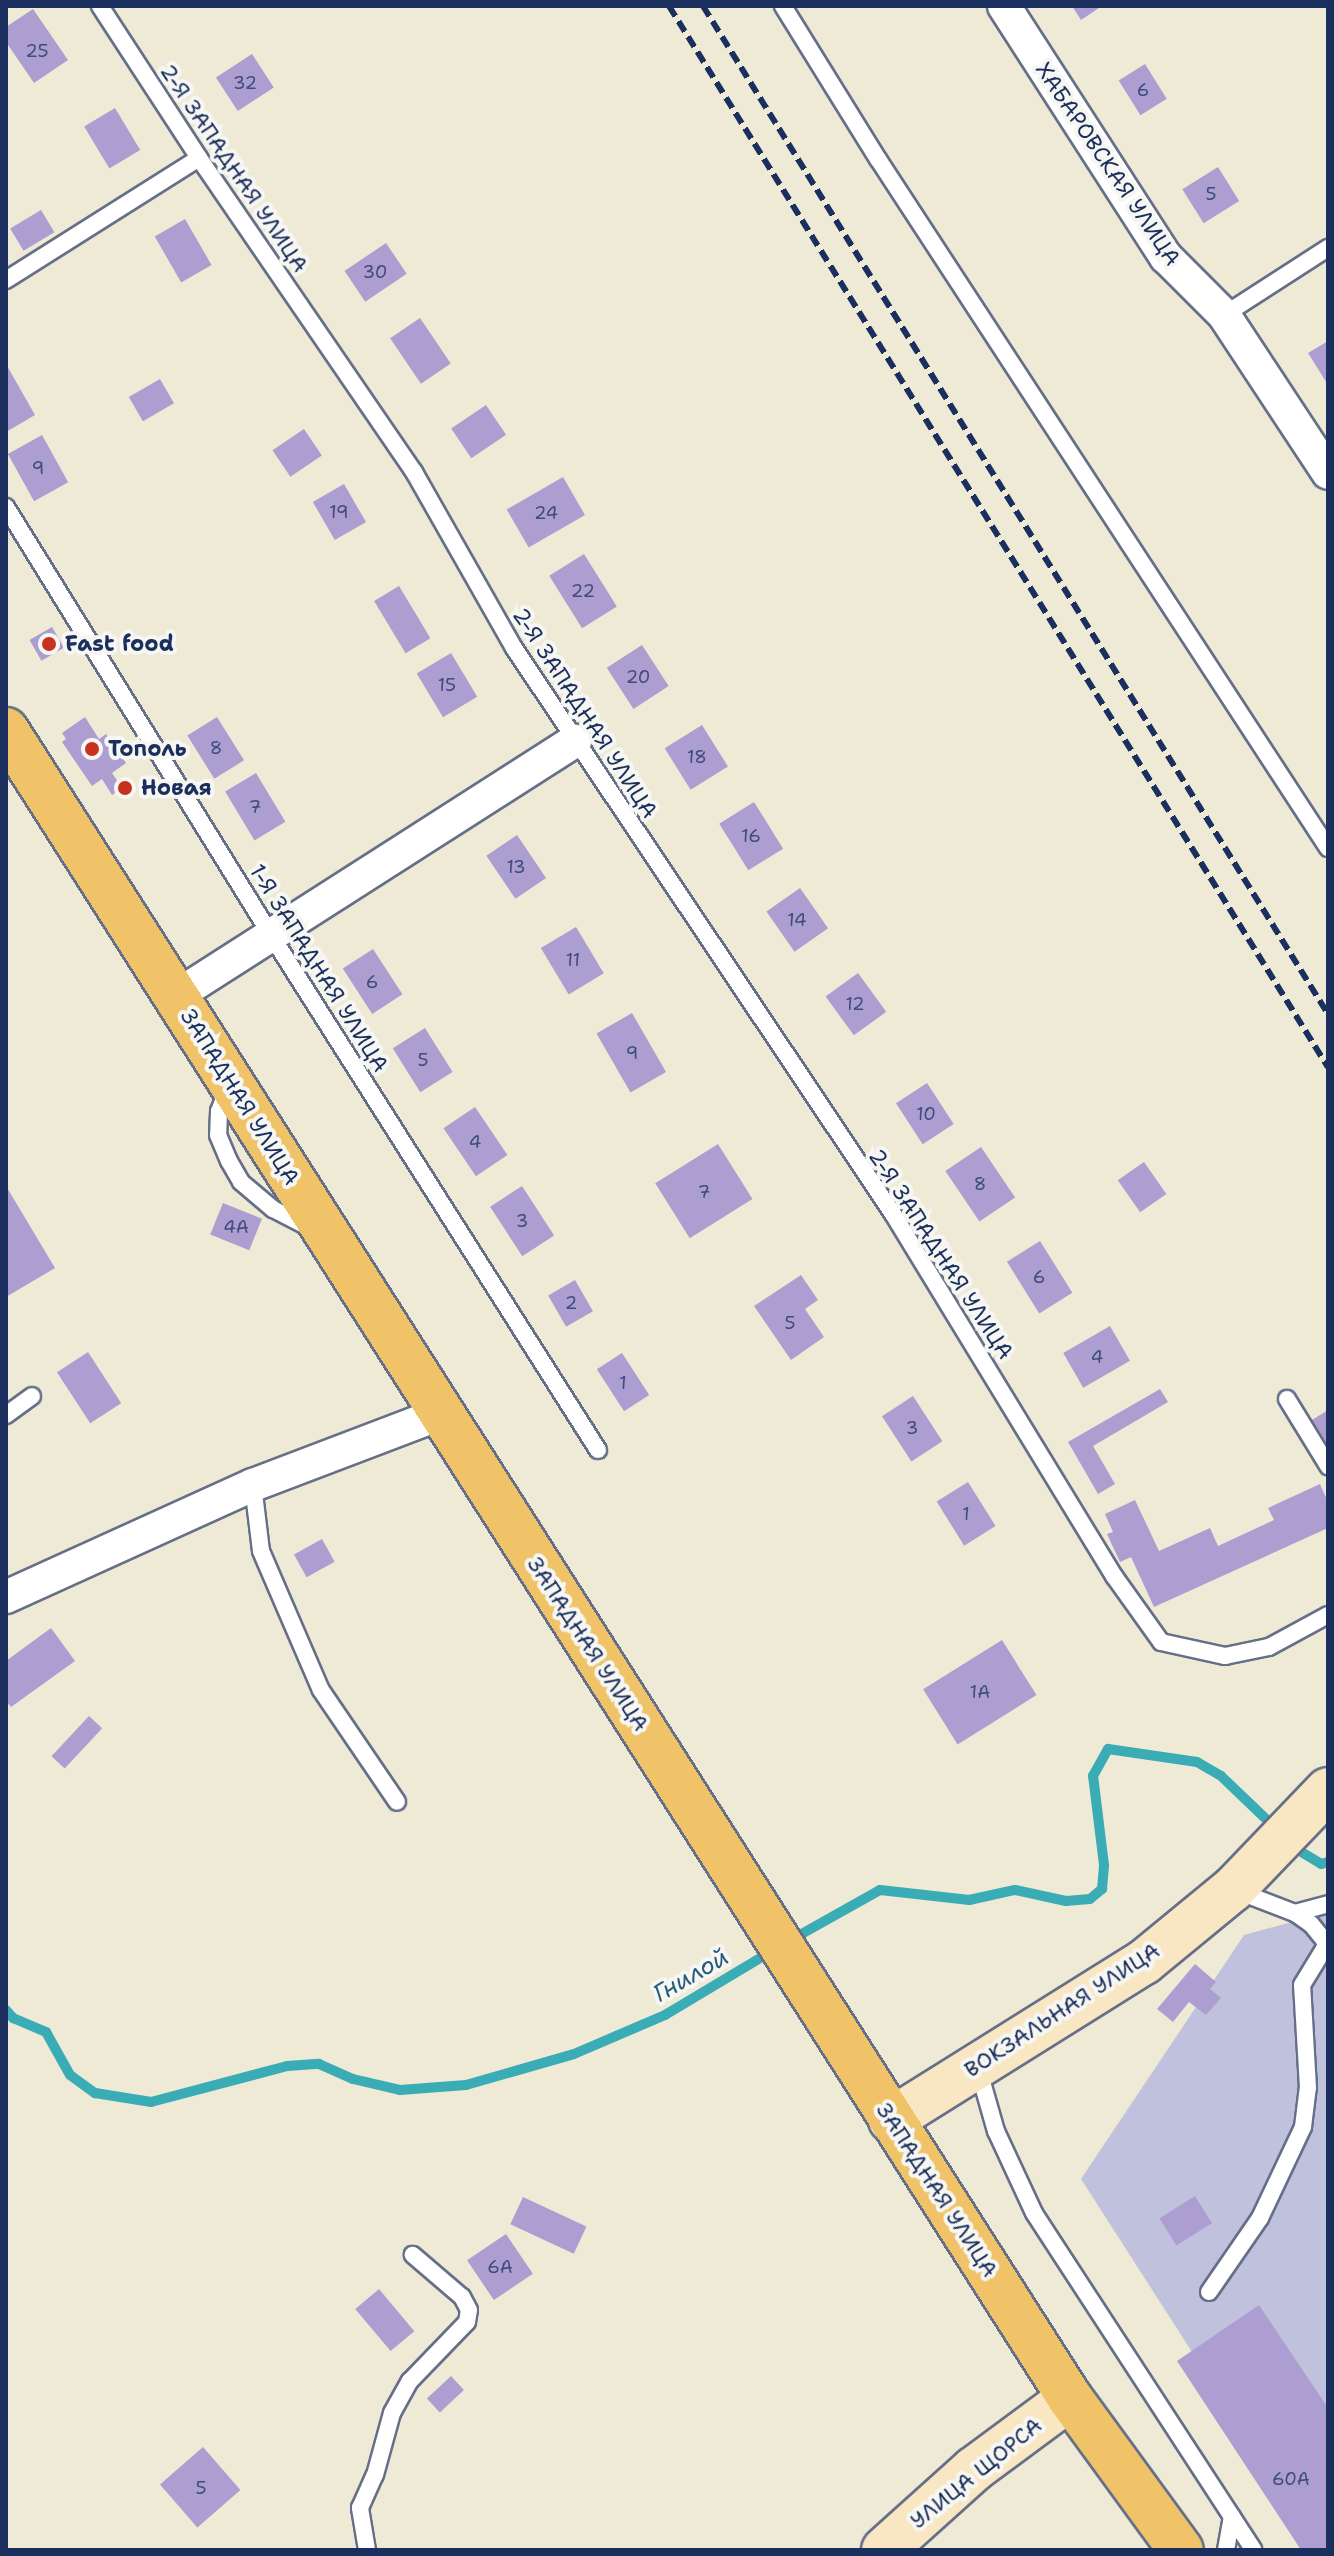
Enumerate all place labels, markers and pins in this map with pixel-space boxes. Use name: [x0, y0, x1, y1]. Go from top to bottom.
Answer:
place label: Fast food: [65, 631, 174, 657]
marker: Fast food: [40, 635, 58, 653]
place label: Тополь: [108, 736, 187, 762]
marker: Тополь: [83, 740, 101, 758]
place label: Новая: [141, 775, 212, 801]
marker: Новая: [116, 779, 134, 797]

